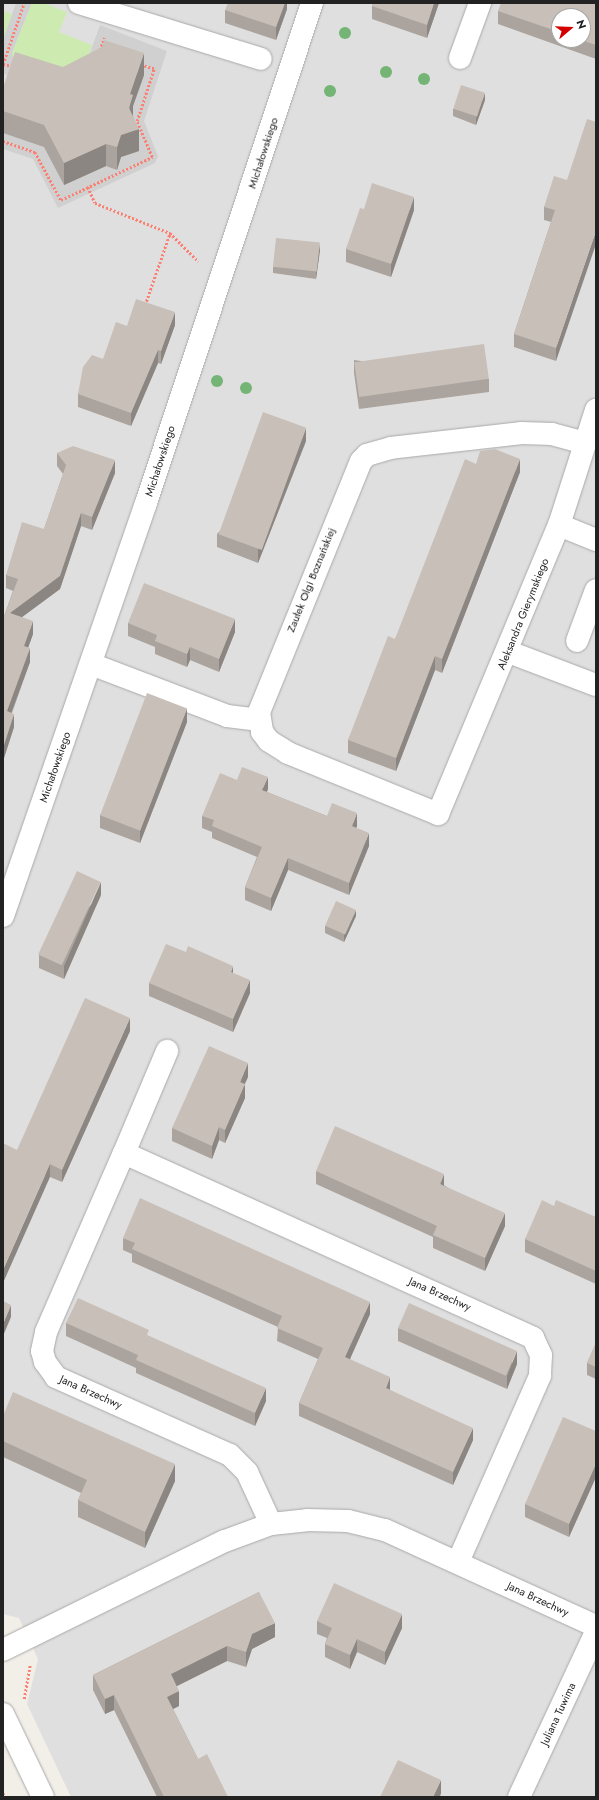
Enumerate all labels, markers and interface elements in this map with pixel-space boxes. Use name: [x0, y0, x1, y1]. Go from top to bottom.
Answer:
north arrow: [551, 8, 591, 48]
text: N: [572, 18, 590, 31]
street label: Michałowskiego: [245, 116, 281, 190]
street label: Michałowskiego: [142, 424, 178, 498]
street label: Zaułek Olgi Boznańskiej: [284, 526, 338, 634]
street label: Aleksandra Gierymskiego: [495, 556, 551, 672]
street label: Michałowskiego: [37, 730, 73, 804]
street label: Jana Brzechwy: [407, 1274, 473, 1314]
street label: Jana Brzechwy: [58, 1372, 124, 1412]
street label: Jana Brzechwy: [505, 1579, 571, 1619]
street label: Juliana Tuwima: [538, 1681, 578, 1747]

